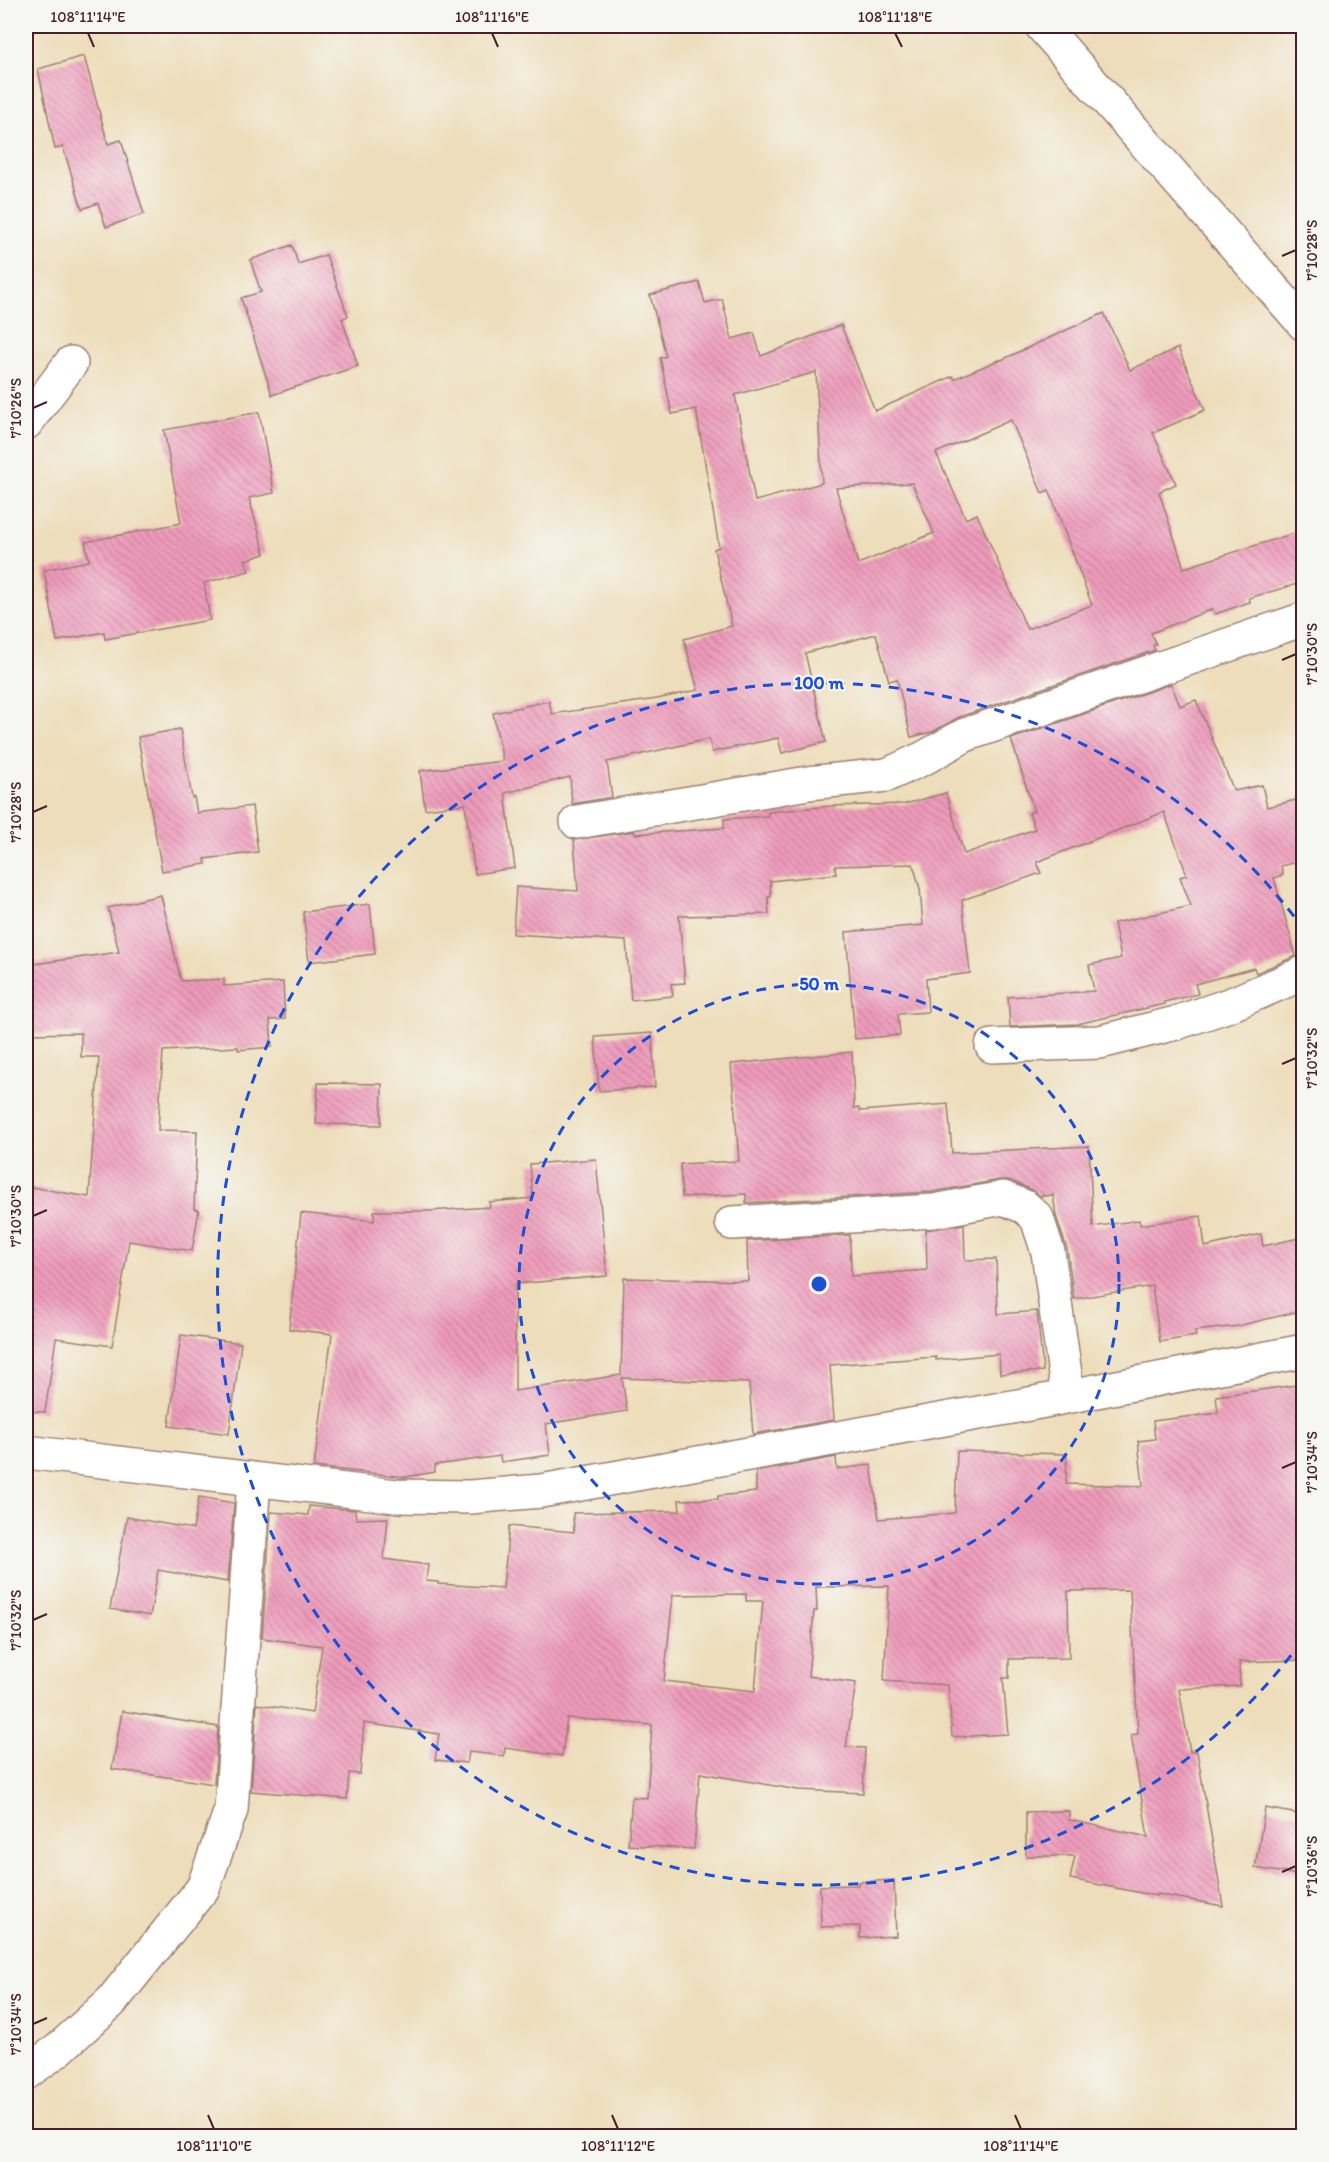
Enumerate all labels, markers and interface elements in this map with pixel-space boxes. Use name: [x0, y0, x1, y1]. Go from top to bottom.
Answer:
text: 108°11'14"E: [50, 8, 126, 26]
text: 108°11'16"E: [455, 8, 529, 26]
text: 108°11'18"E: [858, 8, 932, 26]
text: 7°10'28"S: [1303, 220, 1321, 280]
text: 7°10'26"S: [7, 378, 25, 438]
text: 7°10'30"S: [1303, 623, 1321, 685]
text: 100 m: [794, 672, 845, 694]
text: 7°10'28"S: [7, 782, 25, 842]
text: 50 m: [799, 973, 840, 995]
text: 7°10'32"S: [1303, 1028, 1321, 1088]
text: 7°10'30"S: [7, 1185, 25, 1247]
centre of rings: [809, 1274, 829, 1294]
text: 7°10'34"S: [1303, 1431, 1321, 1493]
text: 7°10'32"S: [7, 1590, 25, 1650]
text: 7°10'36"S: [1303, 1836, 1321, 1896]
text: 7°10'34"S: [7, 1993, 25, 2055]
text: 108°11'10"E: [176, 2137, 252, 2155]
text: 108°11'12"E: [581, 2137, 655, 2155]
text: 108°11'14"E: [983, 2137, 1059, 2155]

